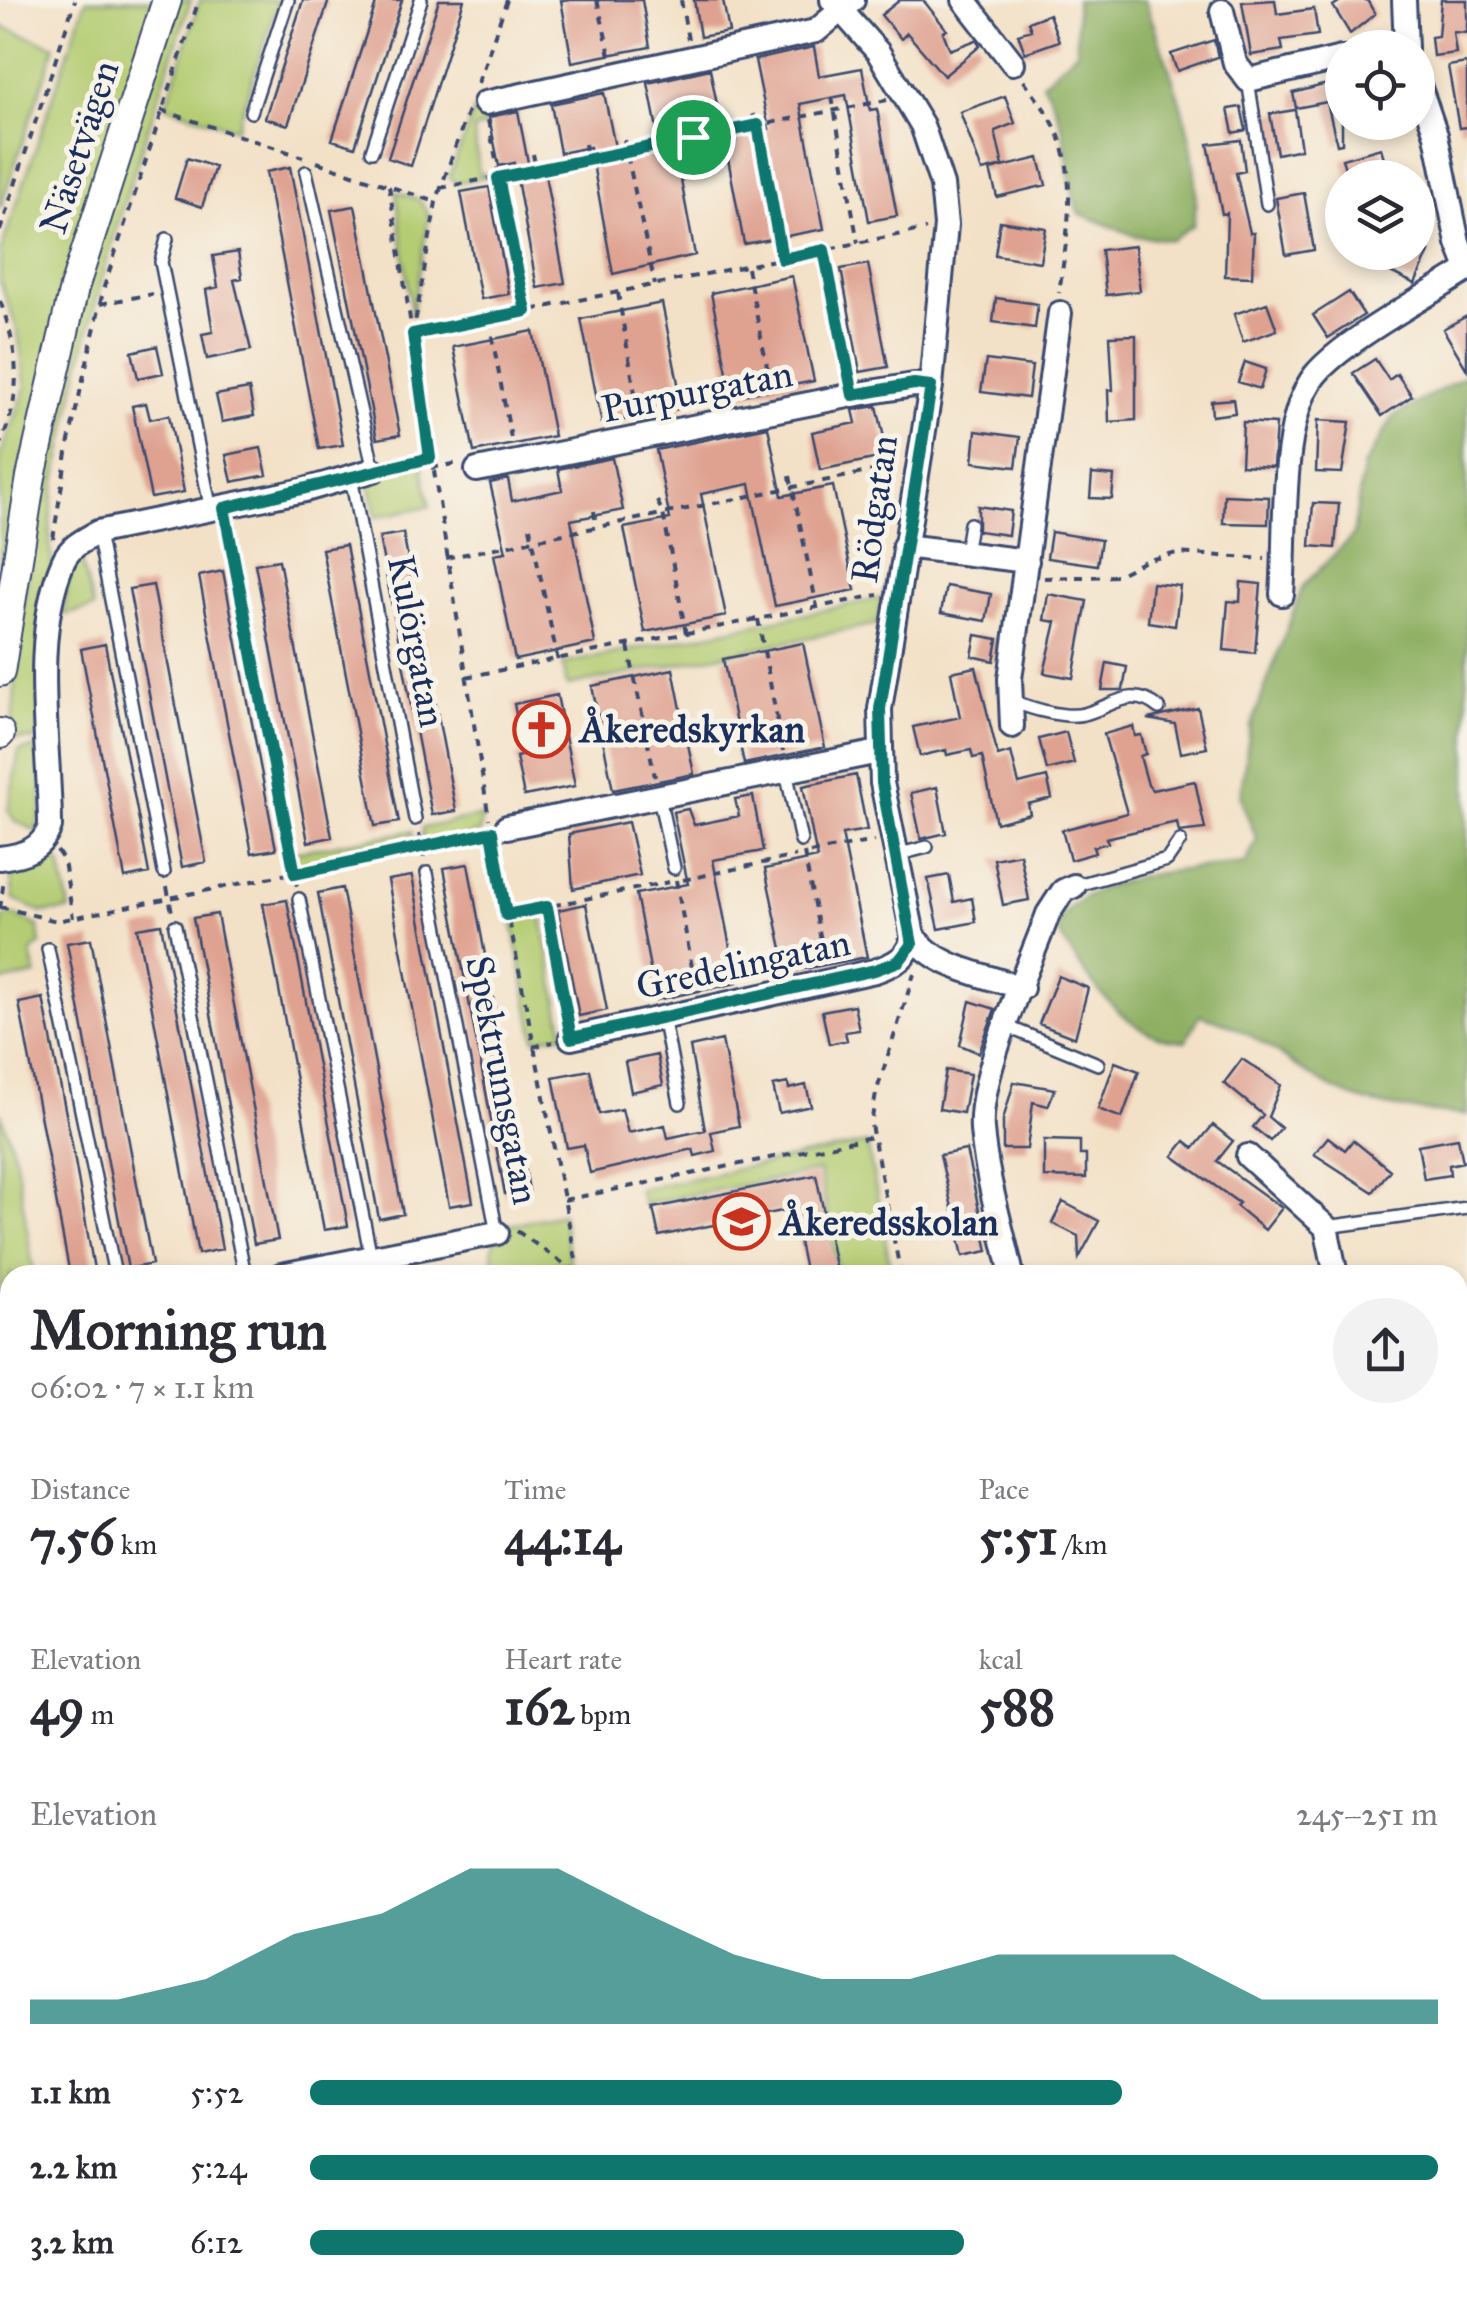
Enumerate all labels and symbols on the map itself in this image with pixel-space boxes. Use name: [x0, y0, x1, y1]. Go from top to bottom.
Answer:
street label: Näsetvägen: [29, 55, 129, 239]
pin: [651, 95, 736, 180]
street label: Purpurgatan: [598, 350, 796, 432]
street label: Rödgatan: [841, 432, 907, 586]
street label: Kulörgatan: [378, 551, 456, 731]
church icon: Åkeredskyrkan: [511, 699, 571, 759]
place label: Åkeredskyrkan: [578, 706, 805, 752]
street label: Gredelingatan: [632, 919, 854, 1009]
street label: Spektrumsgatan: [456, 952, 550, 1208]
school or university icon: Åkeredsskolan: [711, 1192, 771, 1252]
place label: Åkeredsskolan: [778, 1199, 999, 1245]

